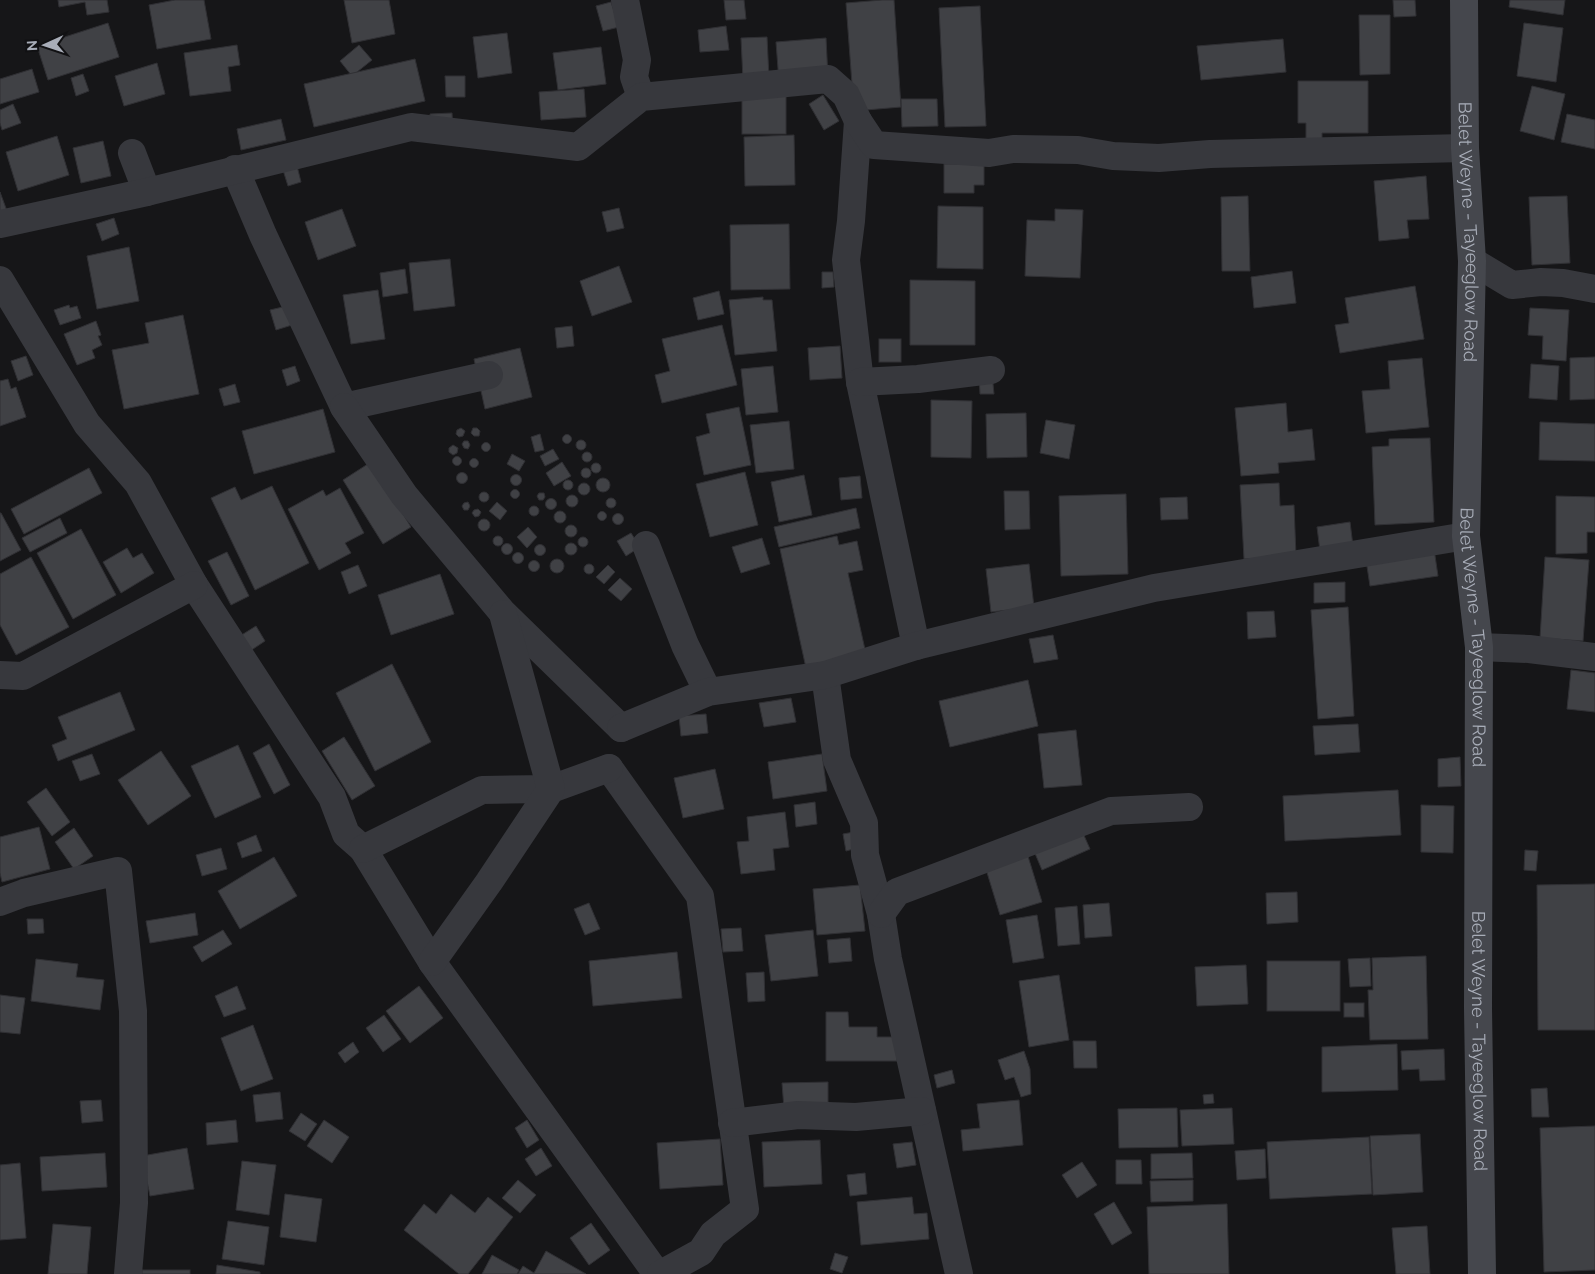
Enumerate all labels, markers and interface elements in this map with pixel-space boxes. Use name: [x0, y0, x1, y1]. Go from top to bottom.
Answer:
north arrow: [20, 20, 70, 70]
text: N: [24, 40, 40, 51]
street label: Belet Weyne - Tayeeglow Road: [1455, 102, 1483, 362]
street label: Belet Weyne - Tayeeglow Road: [1456, 507, 1490, 767]
street label: Belet Weyne - Tayeeglow Road: [1468, 911, 1491, 1171]

